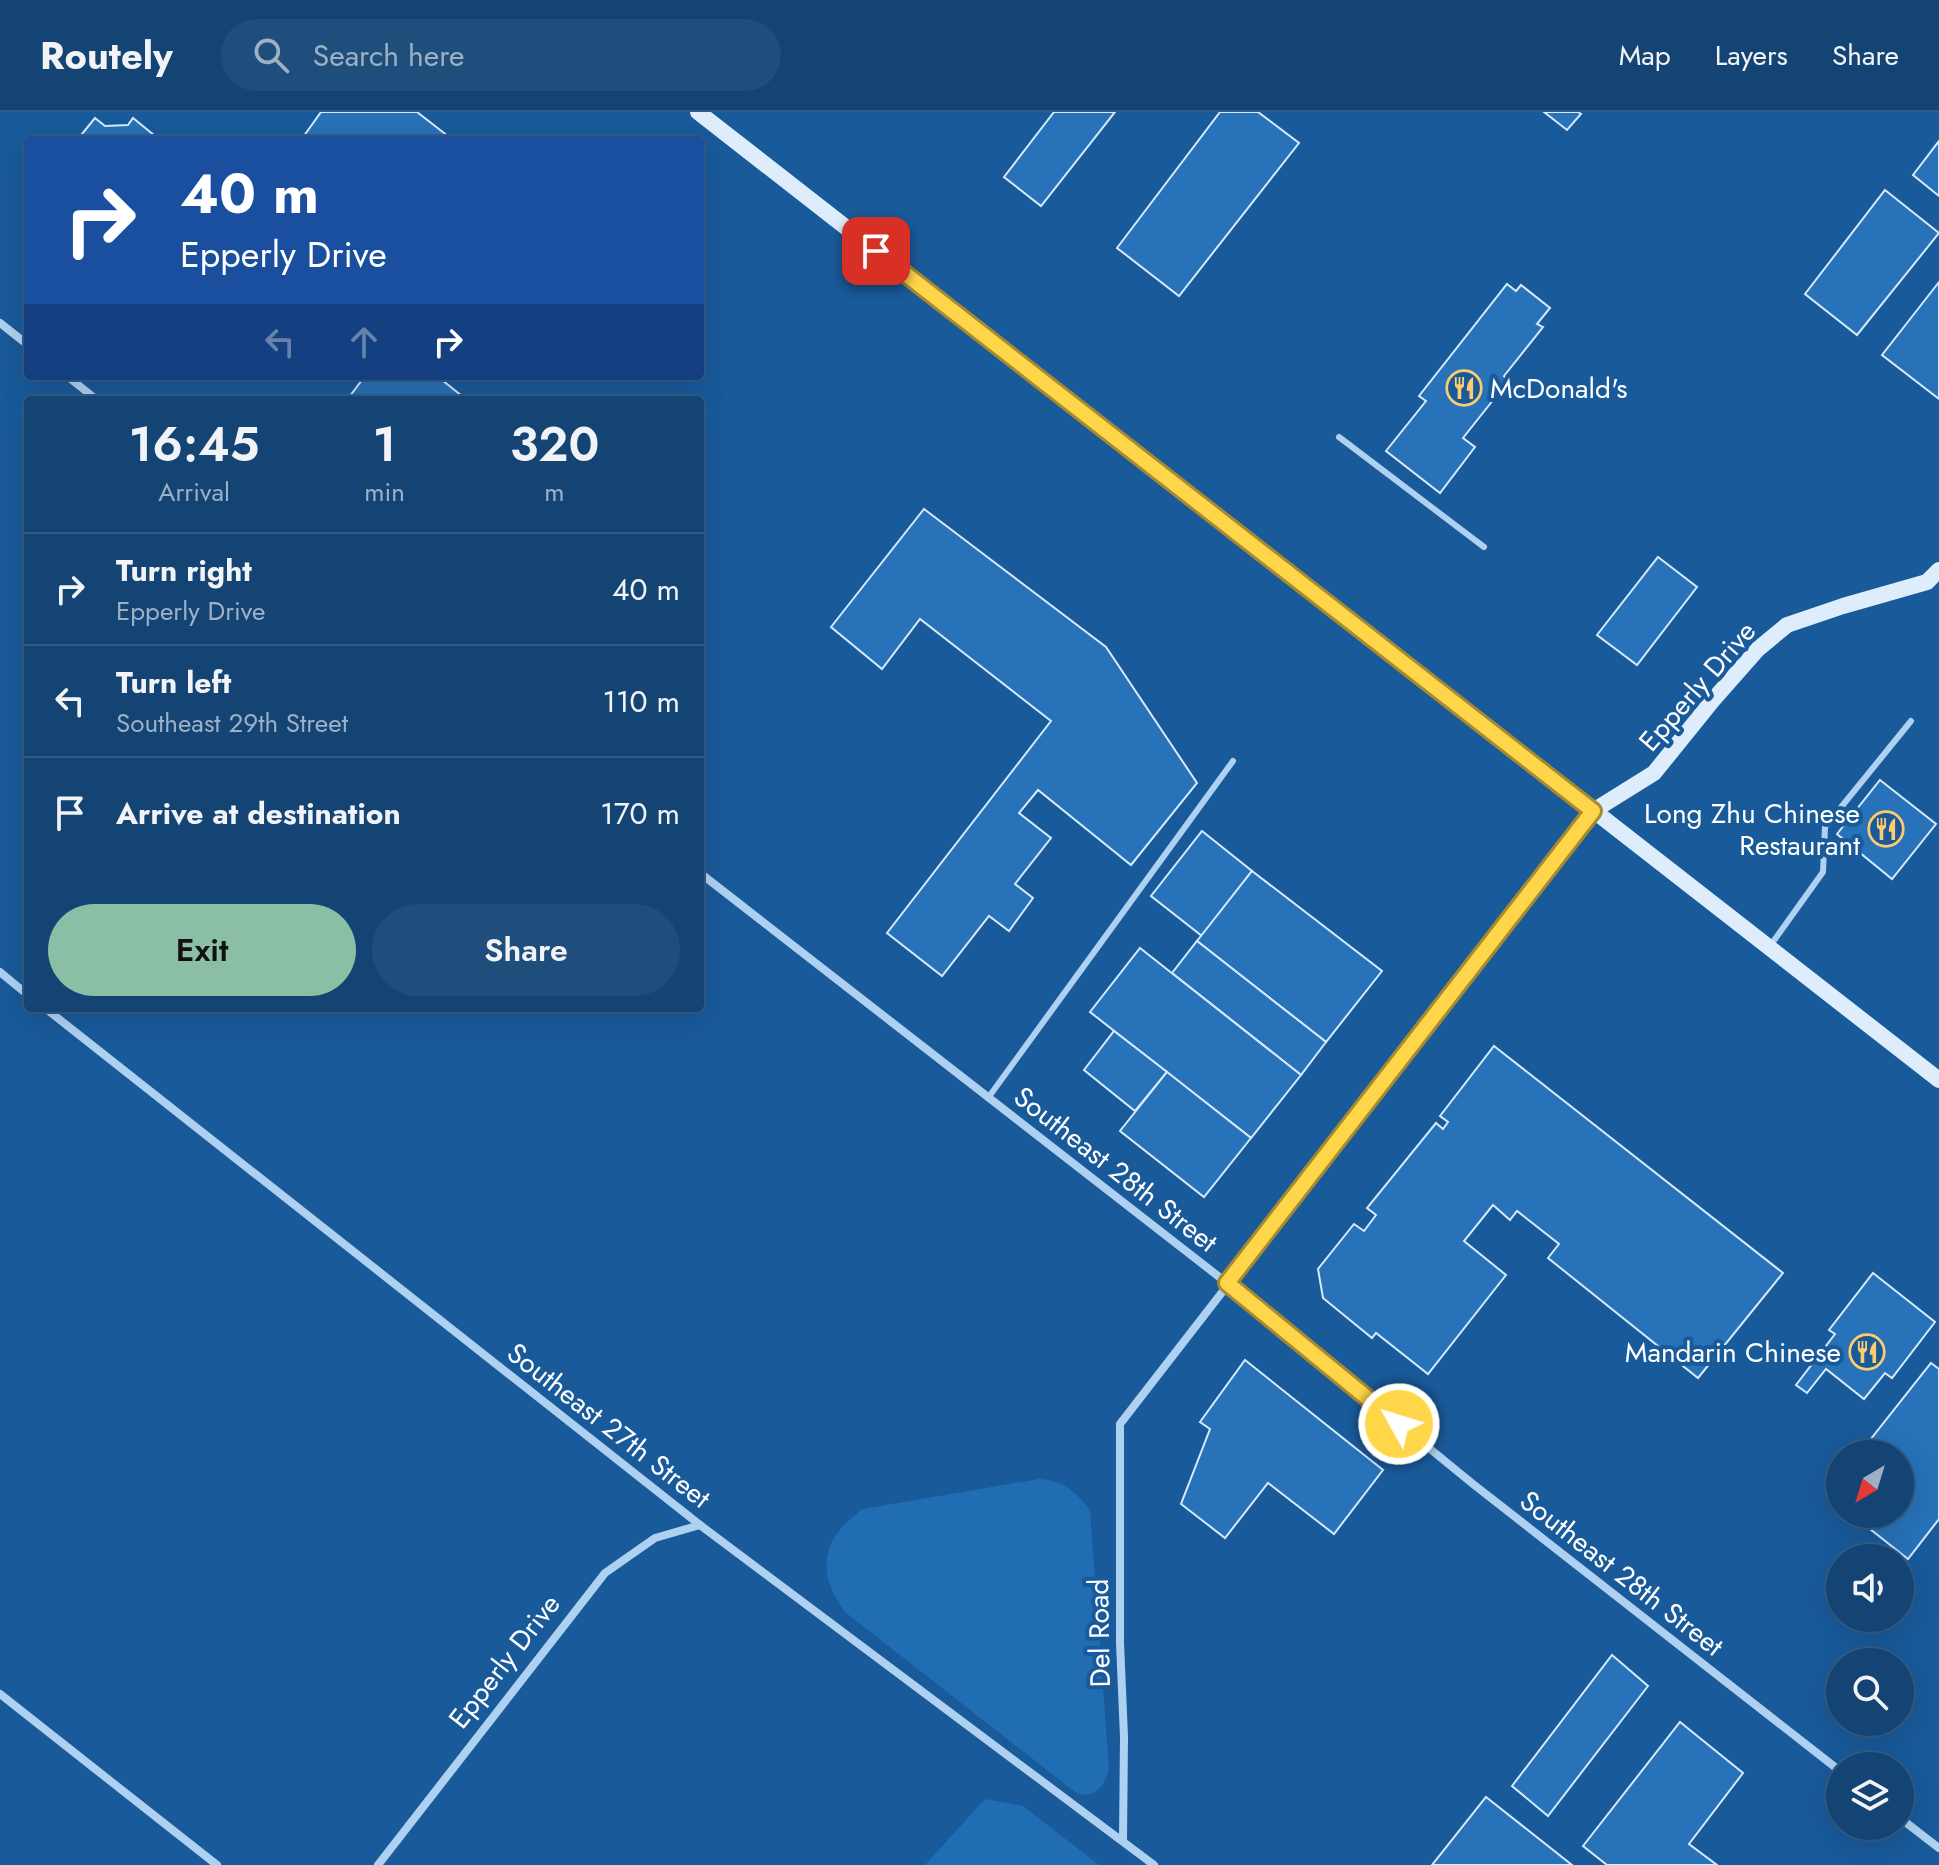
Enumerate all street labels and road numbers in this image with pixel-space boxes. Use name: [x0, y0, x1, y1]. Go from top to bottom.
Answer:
street label: Epperly Drive: [1629, 612, 1766, 760]
street label: Southeast 28th Street: [1005, 1077, 1227, 1262]
street label: Southeast 27th Street: [498, 1333, 719, 1518]
street label: Southeast 28th Street: [1511, 1481, 1733, 1666]
street label: Del Road: [1078, 1578, 1121, 1688]
street label: Epperly Drive: [439, 1585, 570, 1737]

